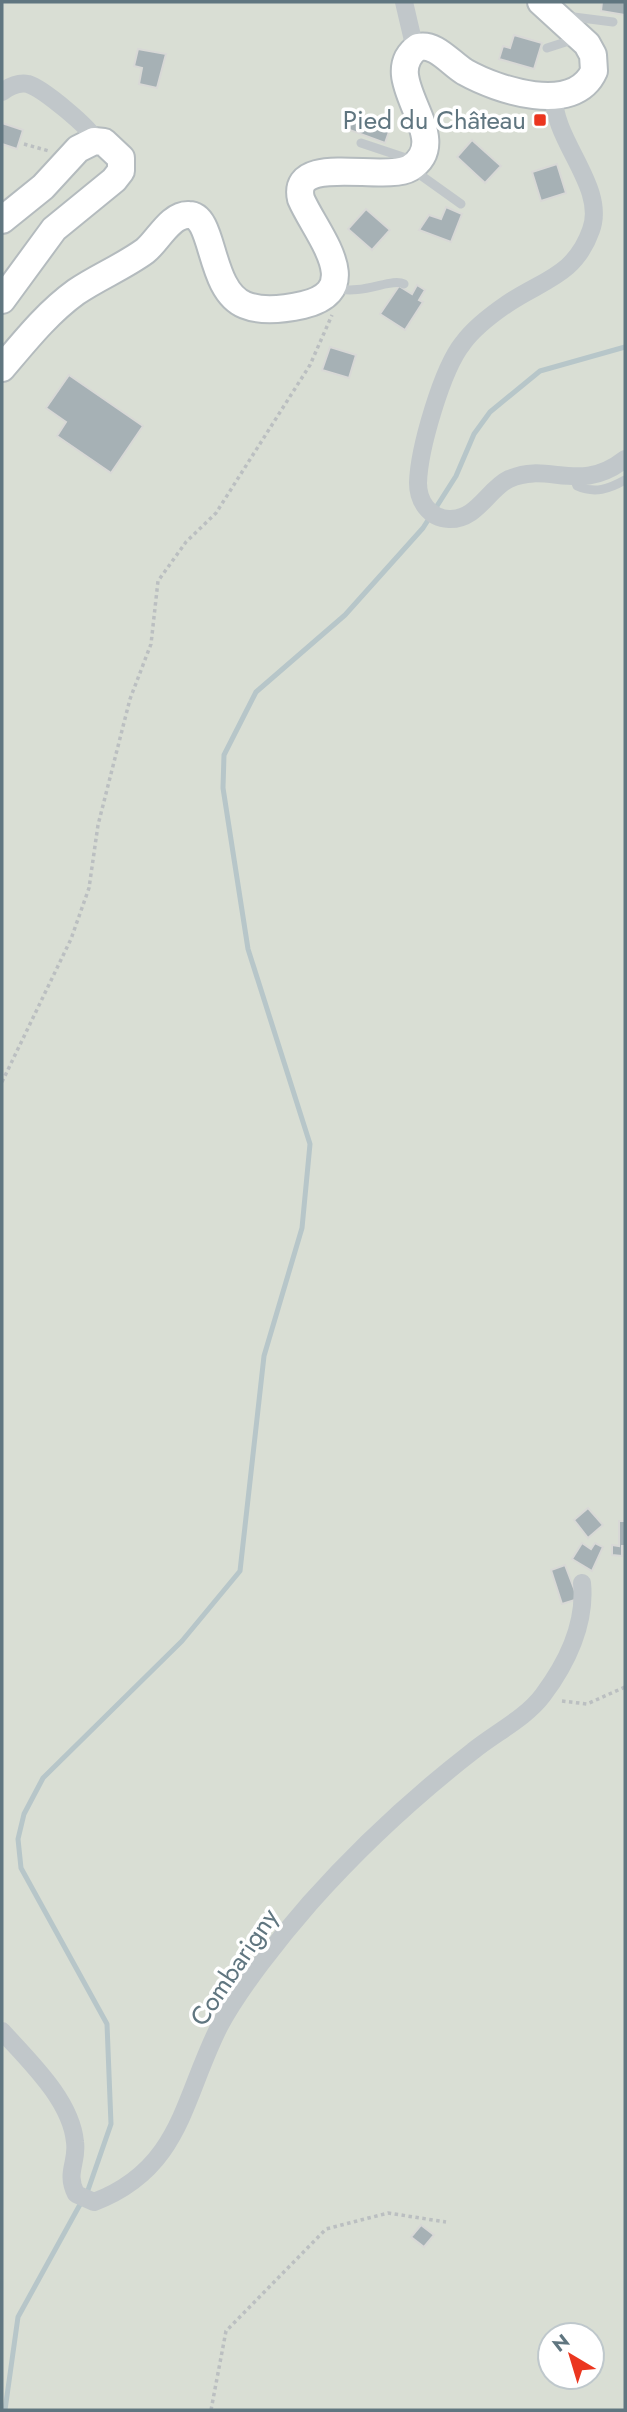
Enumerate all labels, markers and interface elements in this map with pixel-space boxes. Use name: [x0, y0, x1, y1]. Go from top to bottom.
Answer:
place label: Pied du Château: [343, 101, 526, 139]
marker: Pied du Château: [532, 112, 548, 128]
street label: Combarigny: [180, 1900, 288, 2034]
north arrow: [536, 2321, 606, 2391]
text: N: [547, 2328, 575, 2358]

